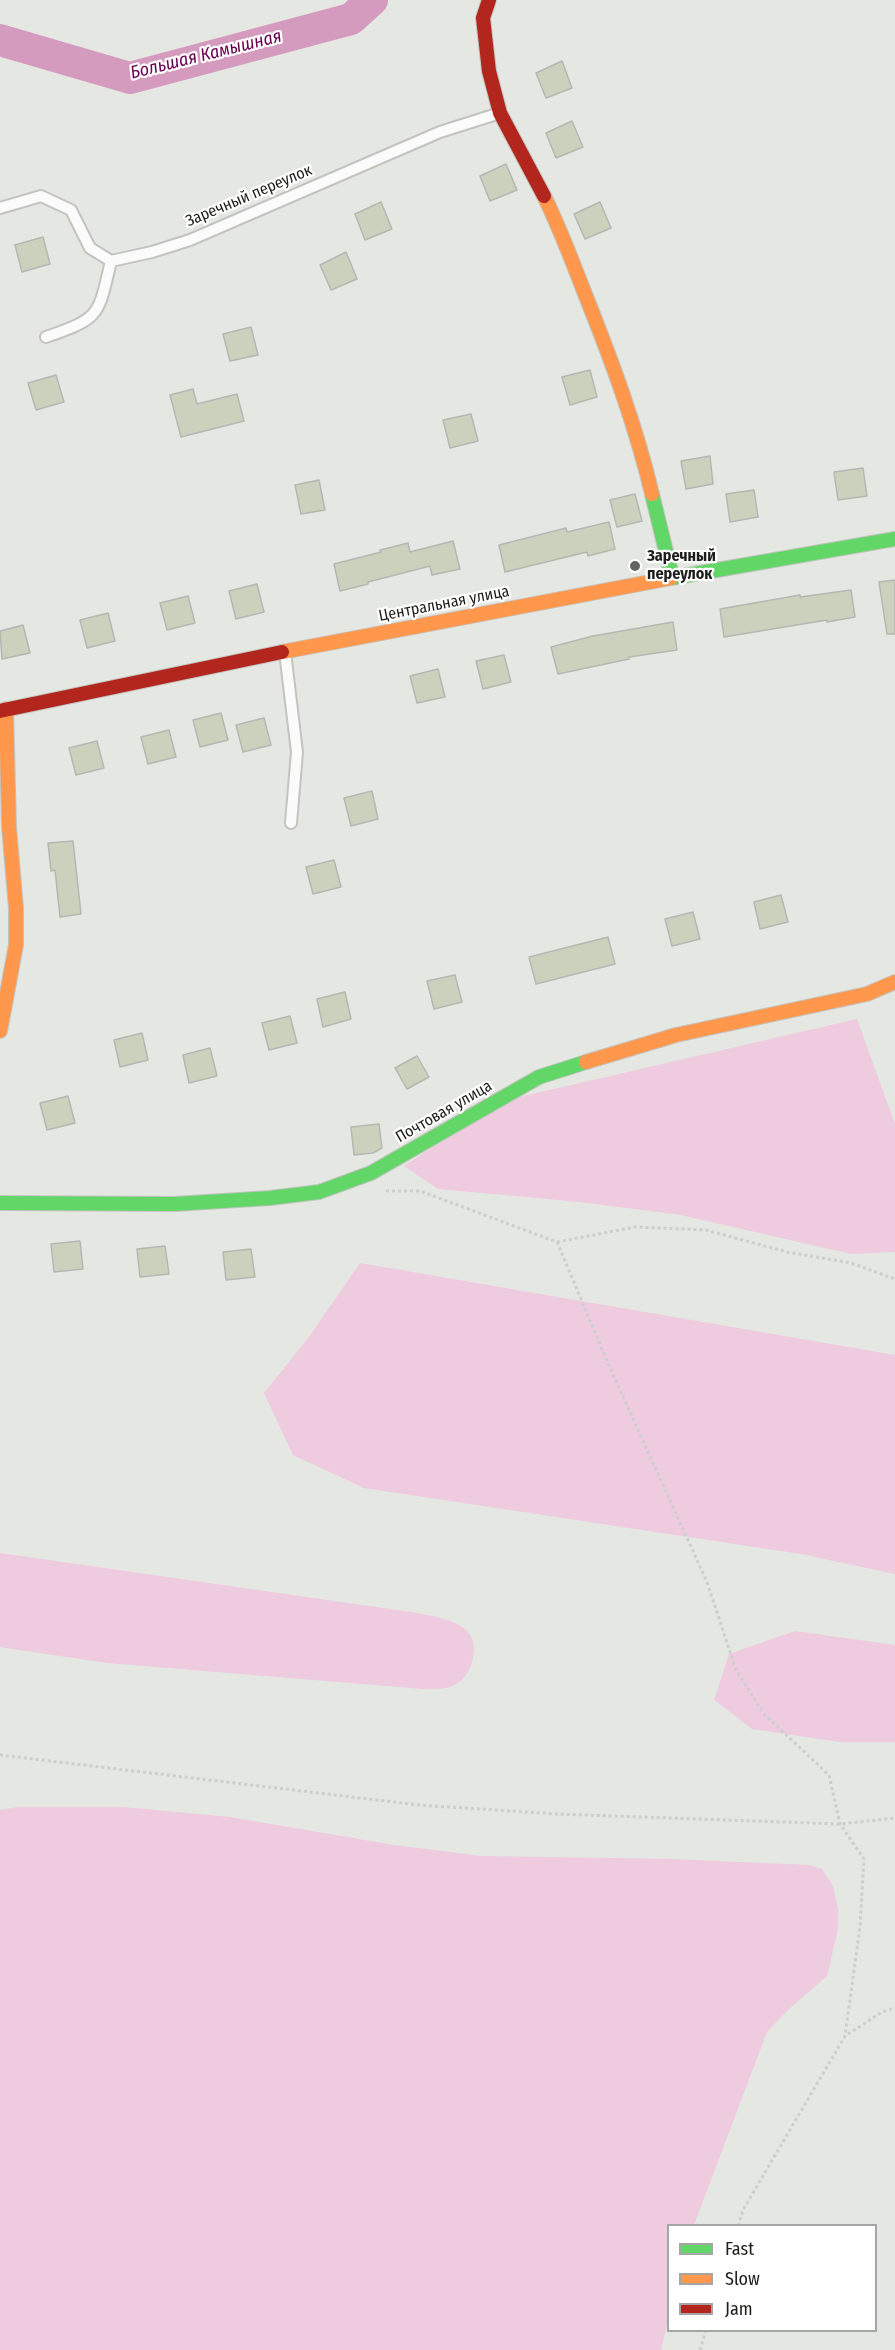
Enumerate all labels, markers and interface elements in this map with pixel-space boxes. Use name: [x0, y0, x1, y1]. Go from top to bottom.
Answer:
water label: Большая Камышная: [128, 26, 284, 84]
street label: Заречный переулок: [183, 161, 315, 231]
place label: Заречный переулок: [647, 547, 716, 585]
marker: Заречный переулок: [628, 559, 642, 573]
street label: Центральная улица: [377, 582, 511, 626]
street label: Почтовая улица: [392, 1077, 496, 1147]
legend: [667, 2224, 877, 2332]
text: Fast: [725, 2238, 754, 2260]
text: Slow: [725, 2268, 760, 2290]
text: Jam: [725, 2298, 753, 2320]

